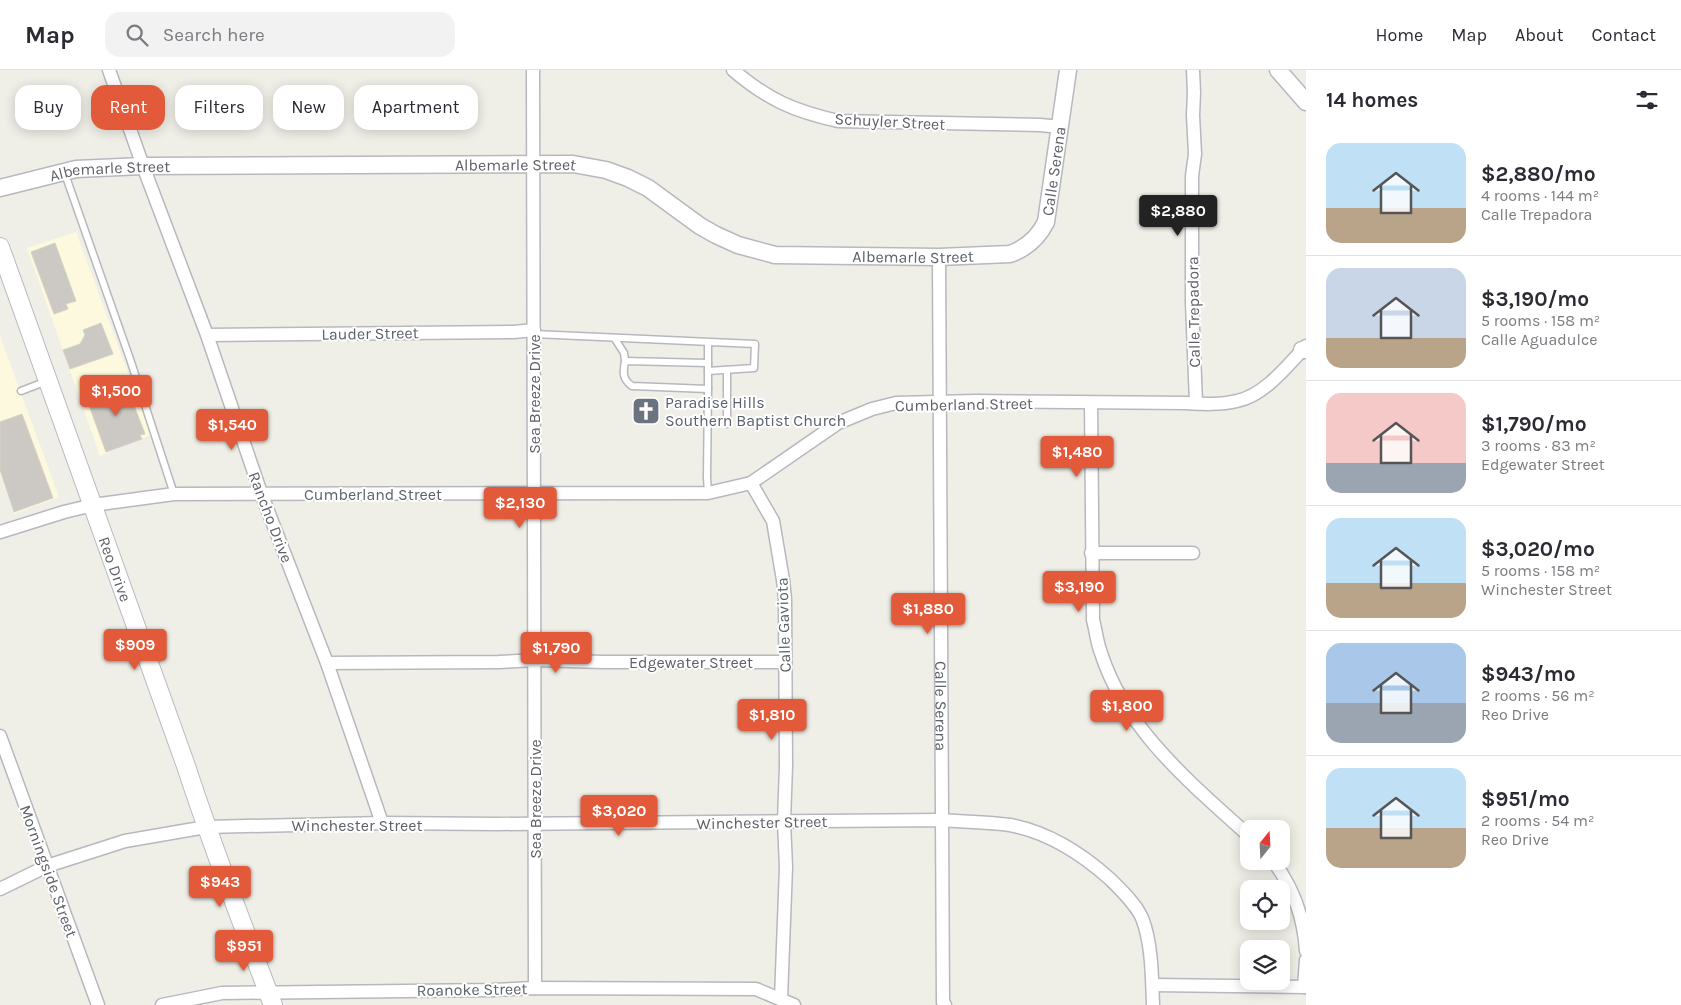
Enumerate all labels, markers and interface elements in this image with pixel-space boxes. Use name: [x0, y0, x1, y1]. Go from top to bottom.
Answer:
search box: [105, 12, 455, 57]
text: Map: [25, 21, 75, 49]
icon: search: [123, 21, 151, 49]
text: Search here: [163, 24, 265, 46]
text: Home: [1375, 24, 1423, 46]
text: Map: [1451, 24, 1487, 46]
text: About: [1515, 24, 1564, 46]
text: Contact: [1592, 24, 1656, 46]
chip: Buy: [15, 85, 81, 130]
chip: Rent: [91, 85, 165, 130]
chip: Filters: [175, 85, 263, 130]
chip: New: [273, 85, 344, 130]
chip: Apartment: [354, 85, 478, 130]
icon: filters: [1633, 86, 1661, 114]
text: 14 homes: [1326, 88, 1418, 112]
street label: Schuyler Street: [834, 109, 946, 134]
street label: Calle Serena: [1038, 125, 1070, 217]
street label: Albemarle Street: [455, 155, 578, 175]
street label: Albemarle Street: [48, 157, 170, 185]
text: $2,880/mo: [1481, 162, 1596, 186]
icon: home: [1366, 163, 1426, 223]
text: 4 rooms · 144 m²: [1481, 186, 1599, 205]
pin: $2,880: [1137, 194, 1219, 237]
text: $2,880: [1150, 201, 1206, 220]
text: Calle Trepadora: [1481, 205, 1592, 224]
street label: Albemarle Street: [852, 247, 974, 267]
street label: Calle Trepadora: [1183, 256, 1204, 368]
text: $3,190/mo: [1481, 287, 1589, 311]
icon: home: [1366, 288, 1426, 348]
text: 5 rooms · 158 m²: [1481, 311, 1600, 330]
street label: Lauder Street: [321, 323, 419, 344]
text: Calle Aguadulce: [1481, 330, 1597, 349]
street label: Sea Breeze Drive: [525, 334, 544, 454]
pin: $1,500: [75, 374, 157, 417]
text: $1,500: [91, 381, 141, 400]
place label: Paradise Hills Southern Baptist Church: [665, 393, 846, 430]
street label: Cumberland Street: [895, 394, 1033, 415]
church icon: Paradise Hills Southern Baptist Church: [631, 396, 661, 426]
pin: $1,540: [191, 408, 273, 451]
text: $1,790/mo: [1481, 412, 1587, 436]
icon: home: [1366, 413, 1426, 473]
text: $1,540: [207, 415, 257, 434]
pin: $1,480: [1036, 436, 1118, 478]
text: 3 rooms · 83 m²: [1481, 436, 1596, 455]
text: $1,480: [1052, 442, 1102, 461]
text: Edgewater Street: [1481, 455, 1605, 474]
street label: Rancho Drive: [244, 469, 297, 565]
street label: Cumberland Street: [304, 485, 442, 504]
pin: $2,130: [479, 486, 561, 529]
text: $2,130: [495, 493, 545, 512]
street label: Reo Drive: [94, 534, 135, 604]
text: $3,020/mo: [1481, 537, 1595, 561]
icon: home: [1366, 538, 1426, 598]
text: 5 rooms · 158 m²: [1481, 561, 1600, 580]
pin: $3,190: [1038, 570, 1120, 613]
street label: Calle Gaviota: [772, 577, 795, 673]
text: $3,190: [1054, 577, 1104, 596]
text: Winchester Street: [1481, 580, 1612, 599]
pin: $1,880: [887, 592, 969, 635]
text: $1,880: [902, 599, 954, 618]
pin: $909: [105, 628, 165, 671]
pin: $1,790: [515, 632, 597, 674]
text: $909: [115, 635, 155, 654]
text: $1,790: [532, 638, 580, 657]
street label: Edgewater Street: [629, 653, 753, 672]
street label: Calle Serena: [931, 661, 951, 751]
text: $943/mo: [1481, 662, 1576, 686]
icon: home: [1366, 663, 1426, 723]
text: 2 rooms · 56 m²: [1481, 686, 1595, 705]
pin: $1,800: [1086, 690, 1168, 732]
text: $1,800: [1101, 696, 1153, 715]
pin: $1,810: [731, 698, 813, 741]
text: $1,810: [749, 705, 795, 724]
text: Reo Drive: [1481, 705, 1549, 724]
street label: Sea Breeze Drive: [526, 739, 545, 859]
text: $951/mo: [1481, 787, 1570, 811]
icon: home: [1366, 788, 1426, 848]
pin: $3,020: [578, 794, 660, 837]
text: $3,020: [592, 801, 646, 820]
street label: Morningside Street: [16, 802, 81, 940]
text: 2 rooms · 54 m²: [1481, 811, 1594, 830]
street label: Winchester Street: [696, 812, 828, 833]
street label: Winchester Street: [292, 816, 423, 835]
north arrow: [1240, 820, 1290, 870]
map controls: [1240, 820, 1290, 990]
text: Reo Drive: [1481, 830, 1549, 849]
pin: $943: [190, 866, 250, 908]
text: $943: [200, 872, 240, 891]
button: locate: [1240, 880, 1290, 930]
pin: $951: [214, 930, 274, 972]
text: $951: [226, 936, 262, 955]
button: layers: [1240, 940, 1290, 990]
street label: Roanoke Street: [416, 979, 528, 1000]

